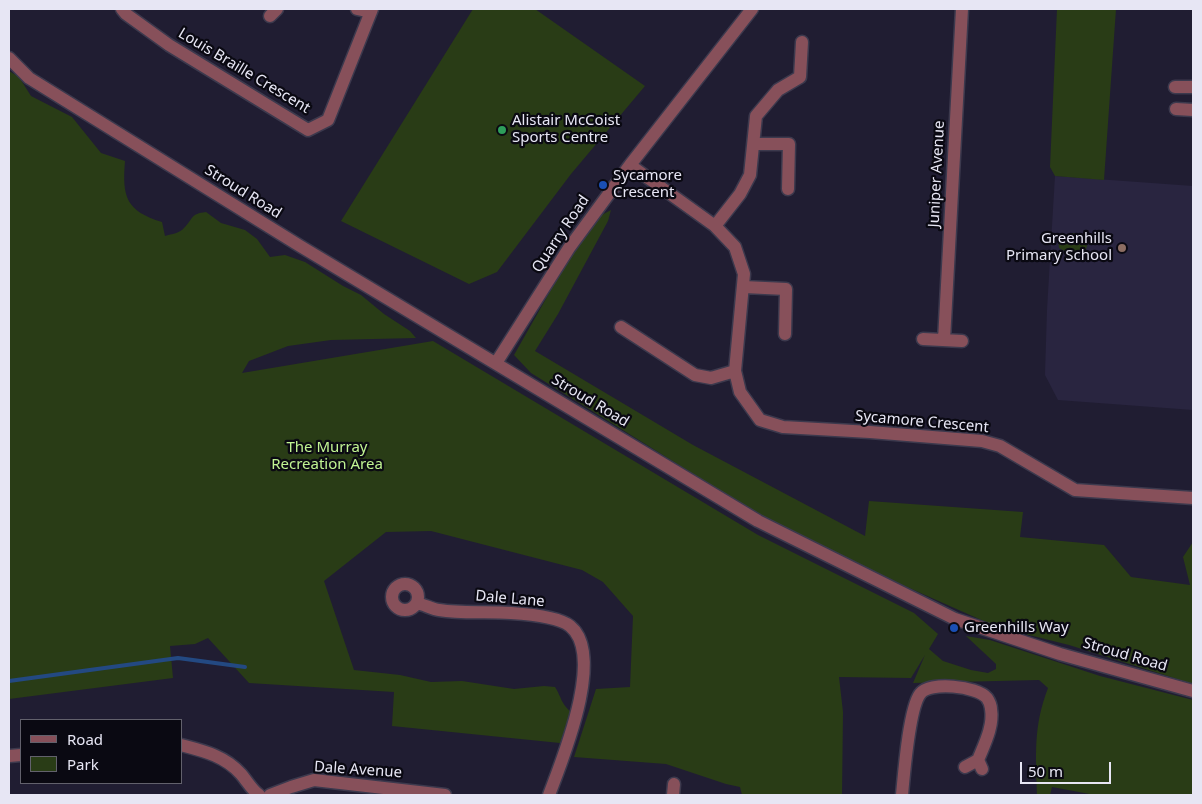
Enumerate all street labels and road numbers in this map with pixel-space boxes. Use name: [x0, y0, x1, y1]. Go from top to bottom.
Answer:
street label: Louis Braille Crescent: [175, 25, 313, 117]
street label: Juniper Avenue: [925, 120, 949, 228]
street label: Stroud Road: [201, 161, 285, 223]
street label: Quarry Road: [529, 192, 593, 276]
street label: Stroud Road: [548, 371, 632, 431]
street label: Sycamore Crescent: [854, 407, 990, 437]
street label: Dale Lane: [475, 587, 545, 611]
street label: Stroud Road: [1081, 634, 1169, 676]
street label: Dale Avenue: [313, 758, 403, 782]

